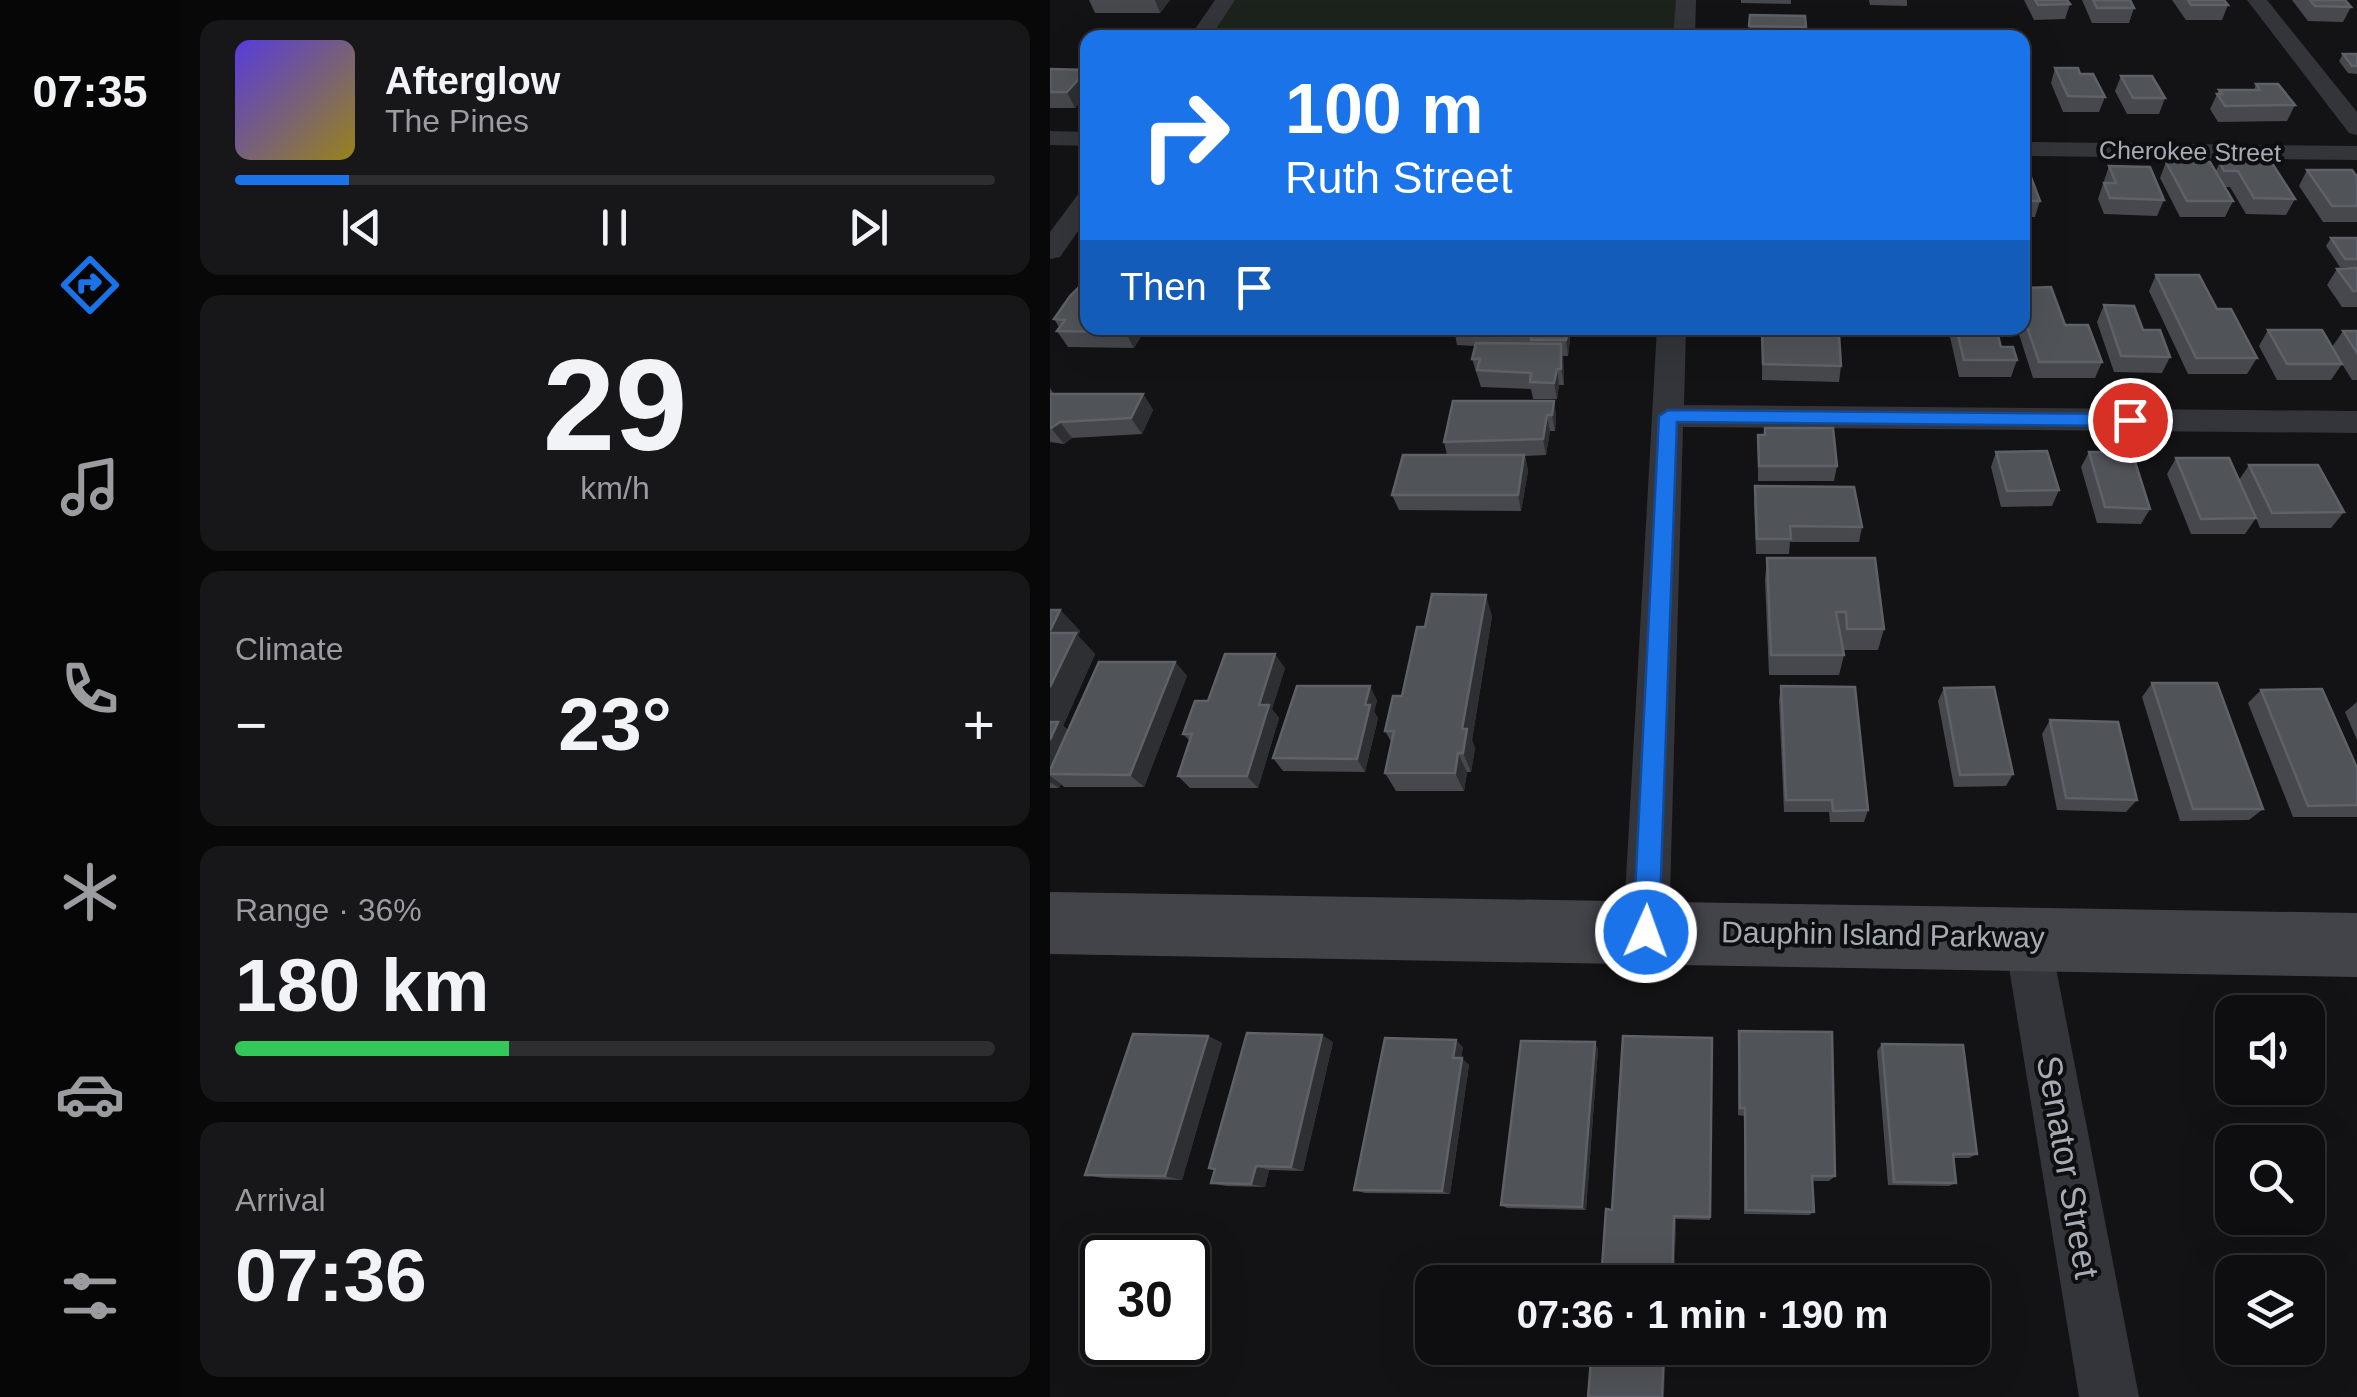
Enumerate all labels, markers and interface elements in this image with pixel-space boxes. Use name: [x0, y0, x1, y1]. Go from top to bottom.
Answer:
text: Afterglow: [385, 60, 560, 102]
text: 07:35: [32, 66, 148, 117]
icon: right: [1120, 70, 1250, 200]
text: 100 m: [1285, 70, 1483, 148]
text: The Pines: [385, 103, 529, 139]
street label: Cherokee Street: [2099, 135, 2281, 167]
text: Ruth Street: [1285, 152, 1513, 203]
icon: previous: [334, 200, 389, 255]
icon: pause: [587, 200, 642, 255]
icon: next: [841, 200, 896, 255]
icon: directions: [55, 250, 125, 320]
icon: arrive: [1227, 260, 1282, 315]
text: Then: [1120, 266, 1207, 308]
text: 29: [543, 332, 687, 478]
pin: [2088, 378, 2173, 463]
icon: arrive: [2103, 393, 2158, 448]
icon: music: [55, 452, 125, 522]
text: km/h: [580, 470, 650, 506]
text: Climate: [235, 631, 343, 667]
icon: phone: [55, 654, 125, 724]
text: 23°: [558, 682, 672, 766]
text: −: [235, 694, 267, 756]
text: +: [963, 694, 995, 756]
icon: climate: [55, 857, 125, 927]
position arrow: [1594, 880, 1698, 984]
text: Range · 36%: [235, 892, 422, 928]
street label: Dauphin Island Parkway: [1721, 915, 2045, 954]
text: 180 km: [235, 943, 489, 1027]
map controls: [2215, 995, 2325, 1365]
button: sound: [2215, 995, 2325, 1105]
street label: Senator Street: [2030, 1052, 2107, 1282]
icon: car: [55, 1059, 125, 1129]
button: search: [2215, 1125, 2325, 1235]
text: Arrival: [235, 1182, 326, 1218]
text: 07:36: [235, 1233, 427, 1317]
speed limit sign: 30: [1080, 1235, 1210, 1365]
button: layers: [2215, 1255, 2325, 1365]
icon: filters: [55, 1261, 125, 1331]
text: 07:36 · 1 min · 190 m: [1517, 1294, 1888, 1336]

